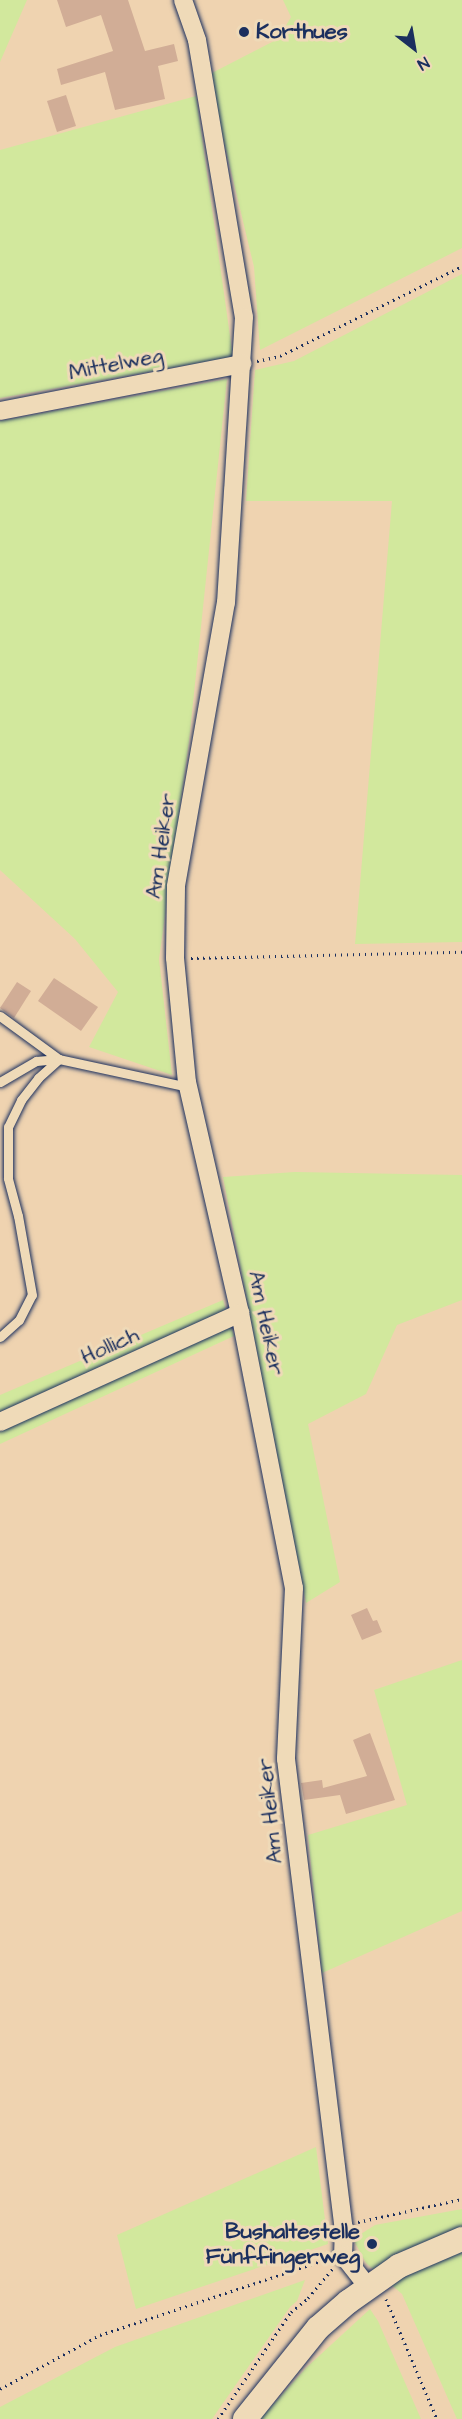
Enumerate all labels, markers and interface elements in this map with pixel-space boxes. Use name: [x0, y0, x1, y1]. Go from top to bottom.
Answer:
north arrow: [384, 18, 444, 78]
place label: Korthues: [256, 19, 348, 45]
marker: Korthues: [237, 25, 251, 39]
text: N: [413, 51, 433, 75]
street label: Mittelweg: [67, 342, 165, 386]
street label: Am Heiker: [141, 792, 181, 900]
street label: Am Heiker: [242, 1268, 290, 1378]
street label: Hollich: [77, 1322, 143, 1370]
street label: Am Heiker: [251, 1757, 289, 1865]
place label: Bushaltestelle Fünffingerweg: [206, 2218, 360, 2270]
marker: Bushaltestelle Fünffingerweg: [365, 2237, 379, 2251]

